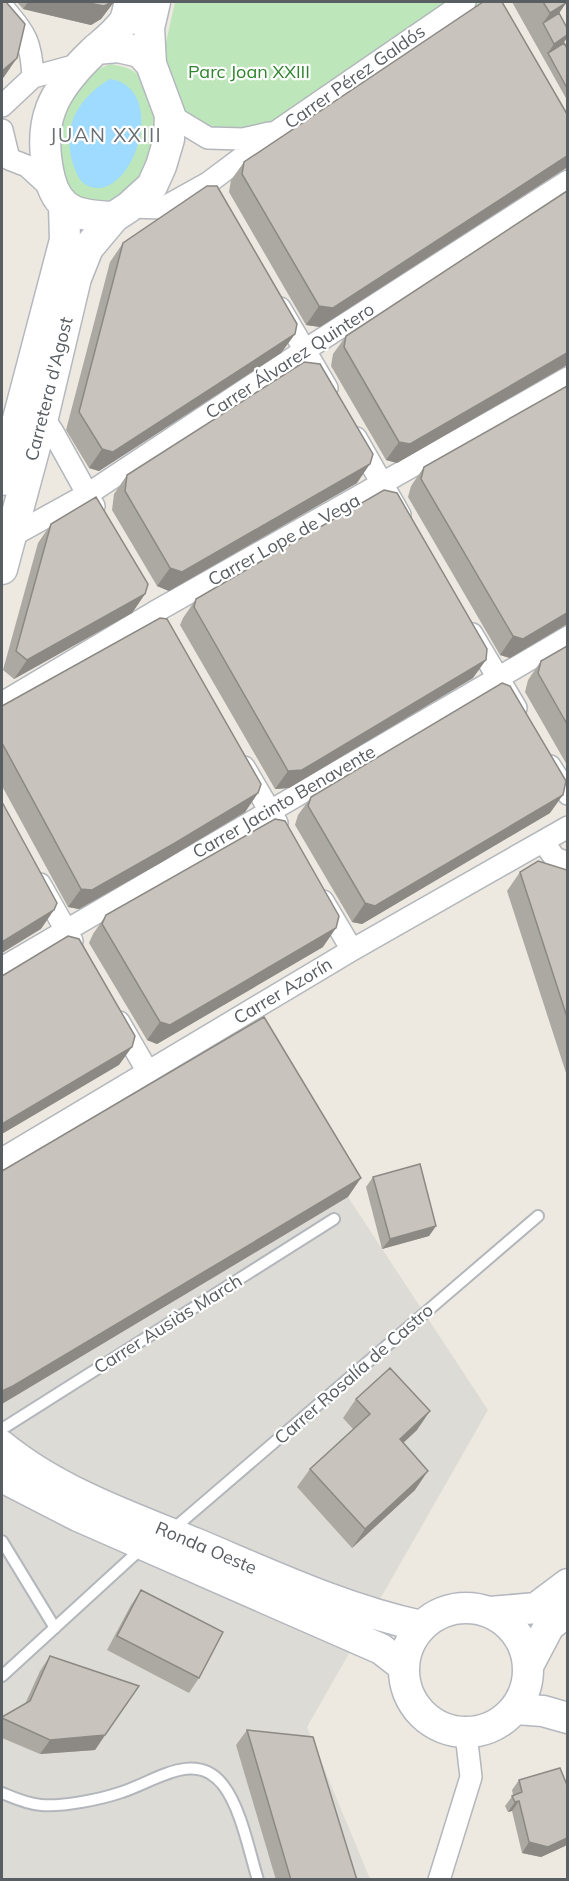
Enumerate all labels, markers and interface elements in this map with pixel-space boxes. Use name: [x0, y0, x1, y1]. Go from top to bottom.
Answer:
street label: Carrer Pérez Galdós: [280, 19, 430, 134]
park label: Parc Joan XXIII: [188, 60, 310, 83]
district label: JUAN XXIII: [50, 122, 162, 147]
street label: Carrer Álvarez Quintero: [201, 297, 378, 424]
street label: Carretera d'Agost: [19, 314, 78, 463]
street label: Carrer Lope de Vega: [204, 488, 364, 591]
street label: Carrer Jacinto Benavente: [188, 740, 379, 863]
street label: Carrer Azorín: [229, 952, 336, 1029]
street label: Carrer Ausiàs March: [89, 1269, 246, 1378]
street label: Carrer Rosalía de Castro: [270, 1298, 438, 1449]
street label: Ronda Oeste: [152, 1516, 260, 1579]

